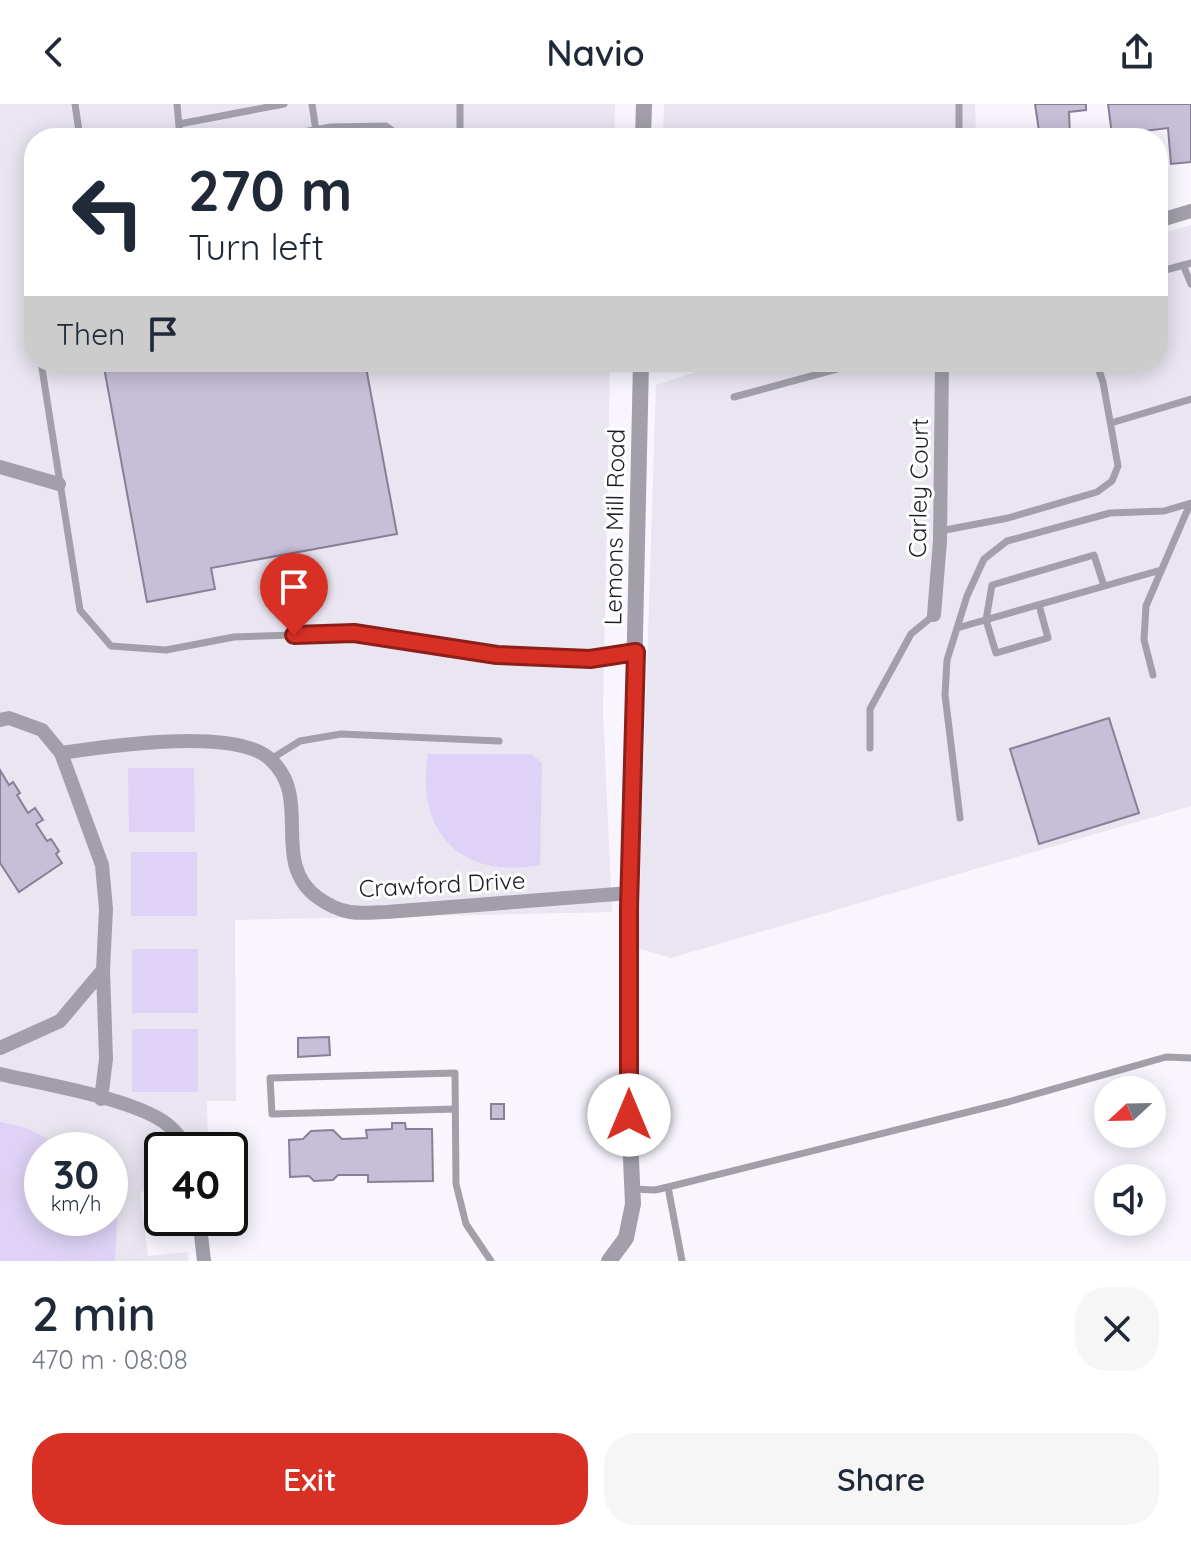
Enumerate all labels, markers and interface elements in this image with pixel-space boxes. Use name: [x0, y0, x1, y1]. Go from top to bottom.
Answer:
icon: back: [32, 30, 76, 74]
text: Navio: [546, 30, 645, 75]
icon: share: [1115, 30, 1159, 74]
text: 270 m: [188, 155, 352, 225]
icon: left: [56, 160, 160, 264]
text: Turn left: [188, 224, 324, 269]
icon: arrive: [141, 312, 185, 356]
text: Then: [56, 315, 125, 353]
street label: Carley Court: [902, 418, 934, 558]
street label: Lemons Mill Road: [597, 428, 631, 626]
pin: [260, 553, 328, 635]
icon: arrive: [272, 565, 316, 609]
street label: Crawford Drive: [358, 865, 526, 903]
position arrow: [587, 1073, 671, 1157]
north arrow: [1094, 1076, 1166, 1148]
map controls: [1094, 1076, 1166, 1236]
speed limit sign: 40: [144, 1132, 248, 1236]
text: 30: [53, 1149, 99, 1199]
button: sound: [1094, 1164, 1166, 1236]
text: km/h: [51, 1191, 101, 1216]
text: 2 min: [32, 1283, 156, 1343]
button: close: [1075, 1287, 1159, 1371]
text: 470 m · 08:08: [32, 1343, 188, 1376]
button: Exit: [32, 1433, 588, 1525]
button: Share: [604, 1433, 1159, 1525]

